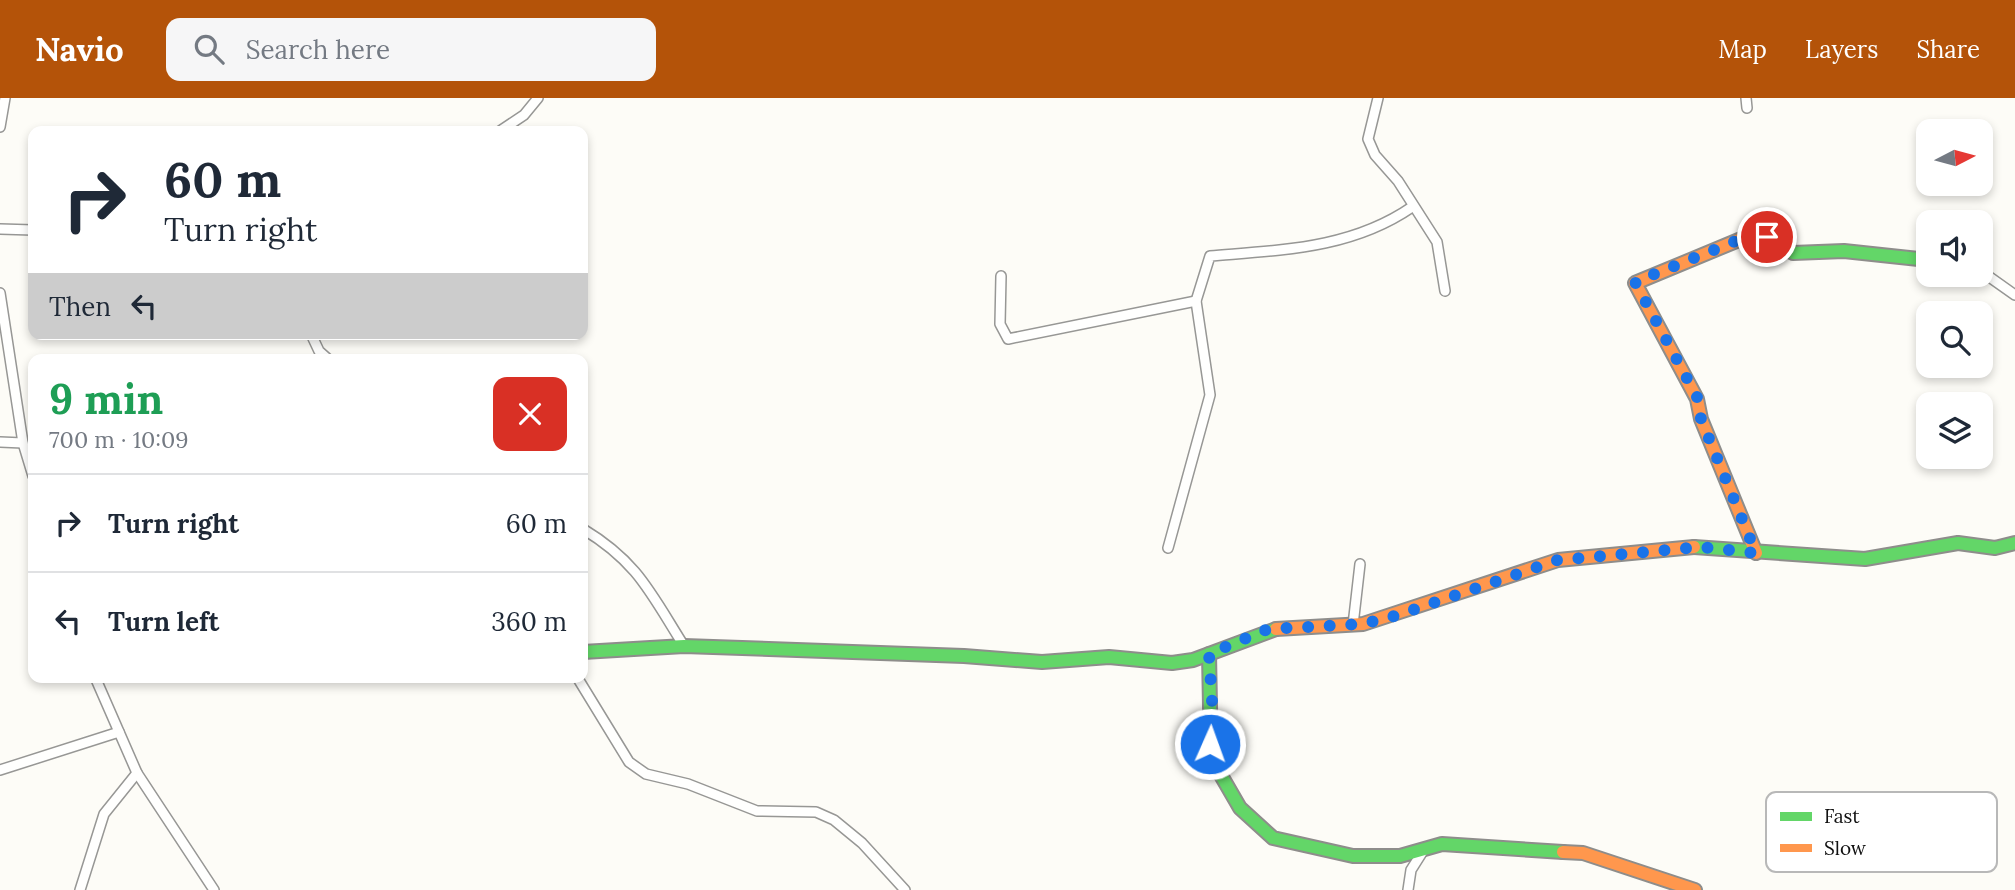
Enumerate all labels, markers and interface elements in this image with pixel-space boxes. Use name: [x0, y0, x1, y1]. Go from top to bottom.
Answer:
search box: [166, 18, 656, 81]
text: Navio: [35, 28, 124, 70]
icon: search: [190, 30, 228, 68]
text: Search here: [246, 33, 390, 66]
text: Map: [1718, 34, 1767, 65]
text: Layers: [1805, 34, 1878, 65]
text: Share: [1916, 34, 1980, 65]
north arrow: [1916, 119, 1993, 196]
map controls: [1916, 119, 1993, 469]
text: 60 m: [164, 148, 281, 210]
icon: right: [49, 154, 140, 245]
pin: [1737, 207, 1797, 267]
text: Turn right: [164, 209, 317, 250]
button: sound: [1916, 210, 1993, 287]
icon: arrive: [1748, 218, 1786, 256]
icon: left: [125, 287, 163, 325]
text: Then: [49, 290, 111, 323]
button: search: [1916, 301, 1993, 378]
text: 9 min: [49, 372, 163, 426]
button: close: [493, 377, 567, 451]
button: layers: [1916, 392, 1993, 469]
text: 700 m · 10:09: [49, 425, 189, 454]
icon: right: [49, 504, 87, 542]
text: Turn right: [108, 507, 239, 540]
text: 60 m: [506, 507, 567, 540]
icon: left: [49, 602, 87, 640]
text: Turn left: [108, 605, 219, 638]
text: 360 m: [491, 605, 567, 638]
position arrow: [1173, 707, 1247, 781]
legend: [1766, 792, 1997, 872]
text: Fast: [1824, 804, 1860, 828]
text: Slow: [1824, 836, 1867, 860]

